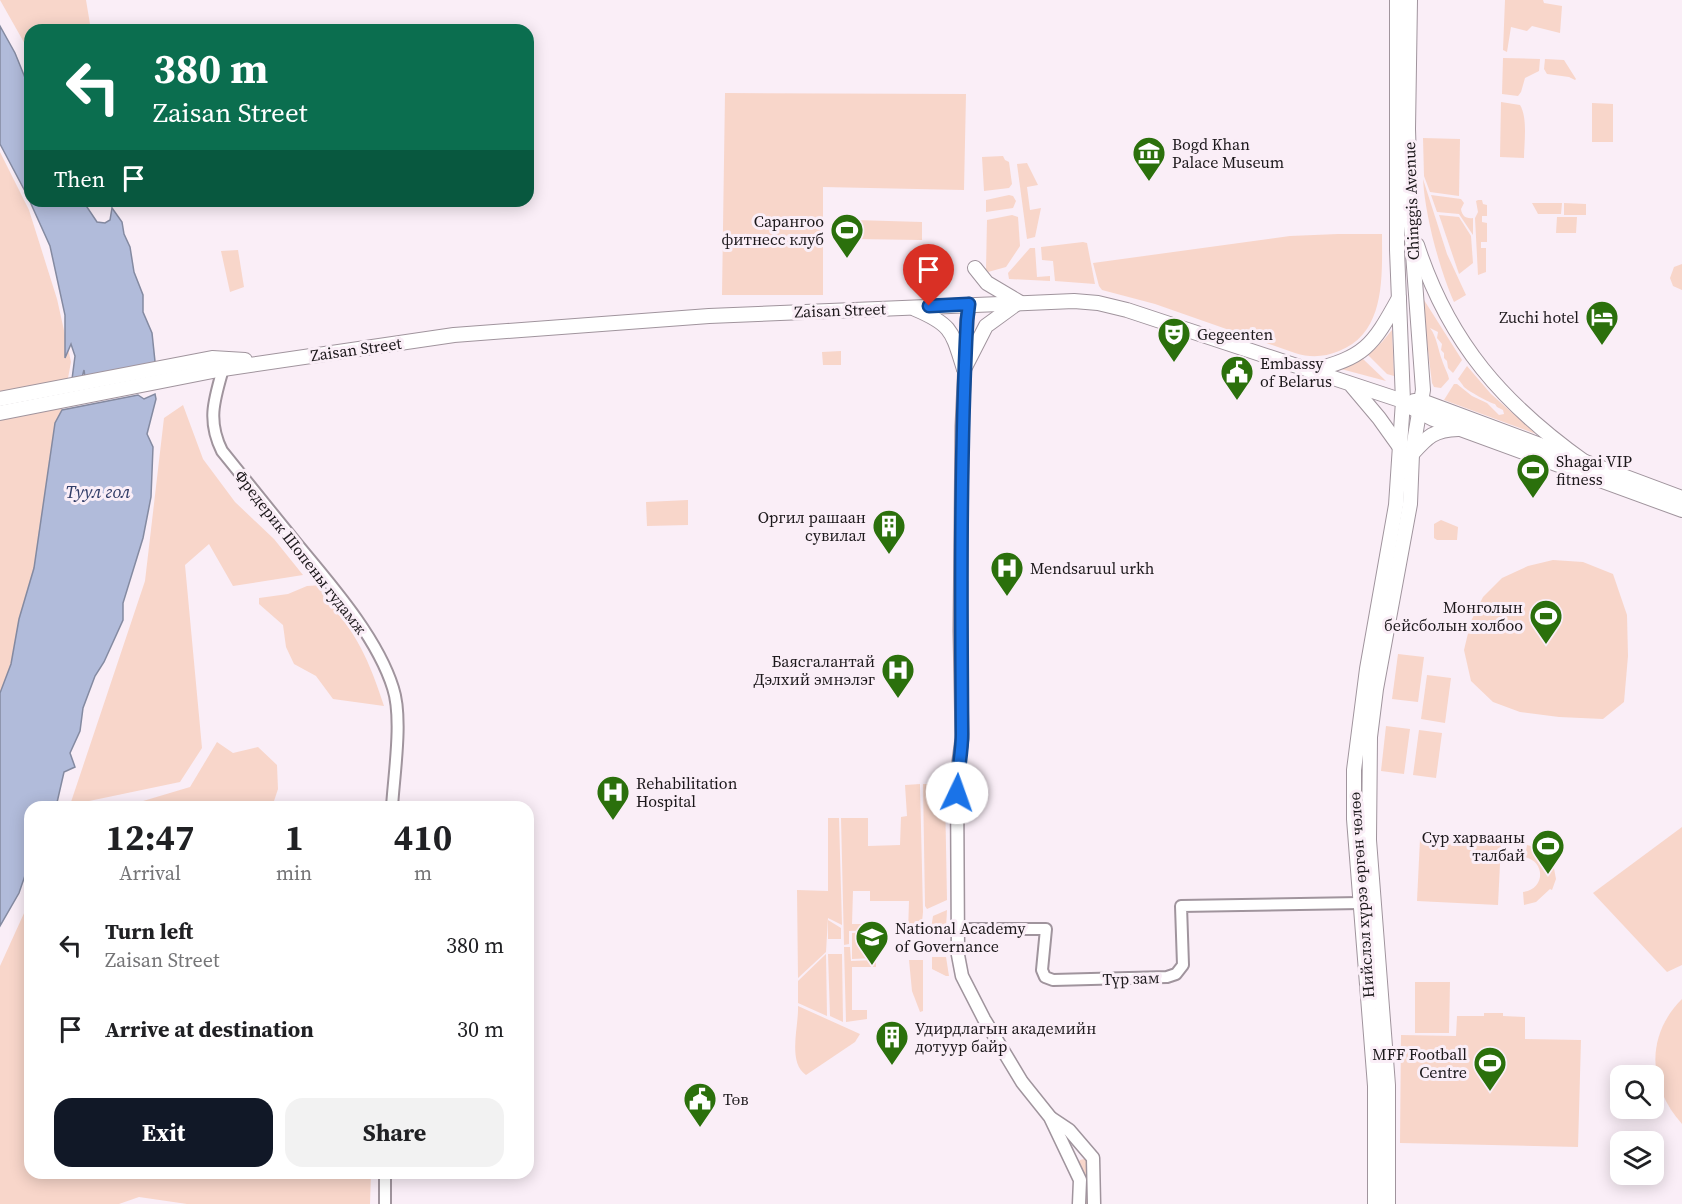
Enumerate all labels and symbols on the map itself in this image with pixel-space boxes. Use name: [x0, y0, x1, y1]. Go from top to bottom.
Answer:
place label: Bogd Khan Palace Museum: [1172, 133, 1284, 173]
museum icon: Bogd Khan Palace Museum: [1131, 135, 1167, 182]
street label: Chinggis Avenue: [1398, 141, 1424, 261]
place label: Сарангоо фитнесс клуб: [722, 210, 824, 250]
sports icon: Сарангоо фитнесс клуб: [829, 212, 865, 259]
pin: [903, 244, 954, 306]
street label: Zaisan Street: [794, 297, 887, 323]
hotel icon: Zuchi hotel: [1584, 299, 1620, 346]
place label: Zuchi hotel: [1499, 306, 1579, 328]
theatre icon: Gegeenten: [1156, 316, 1192, 363]
place label: Gegeenten: [1197, 323, 1273, 345]
street label: Zaisan Street: [309, 332, 404, 366]
place label: Embassy of Belarus: [1260, 352, 1332, 392]
public building icon: Embassy of Belarus: [1219, 354, 1255, 401]
place label: Shagai VIP fitness: [1556, 450, 1632, 490]
sports icon: Shagai VIP fitness: [1515, 452, 1551, 499]
street label: Фредерик Шопены гудамж: [230, 465, 372, 639]
water label: Туул гол: [66, 479, 131, 504]
place label: Оргил рашаан сувилал: [758, 506, 866, 546]
building icon: Оргил рашаан сувилал: [871, 508, 907, 555]
hospital icon: Mendsaruul urkh: [989, 550, 1025, 597]
place label: Mendsaruul urkh: [1030, 557, 1155, 579]
place label: Монголын бейсболын холбоо: [1384, 596, 1523, 636]
sports icon: Монголын бейсболын холбоо: [1528, 598, 1564, 645]
place label: Баясгалантай Дэлхий эмнэлэг: [754, 650, 875, 690]
hospital icon: Баясгалантай Дэлхий эмнэлэг: [880, 652, 916, 699]
position arrow: [925, 761, 989, 825]
place label: Rehabilitation Hospital: [636, 772, 738, 812]
hospital icon: Rehabilitation Hospital: [595, 774, 631, 821]
street label: Нийслэл хүрээ өргөн чөлөө: [1343, 791, 1379, 999]
place label: Сур харвааны талбай: [1422, 826, 1525, 866]
sports icon: Сур харвааны талбай: [1530, 828, 1566, 875]
place label: National Academy of Governance: [895, 917, 1026, 957]
school or university icon: National Academy of Governance: [854, 919, 890, 966]
street label: Түр зам: [1102, 966, 1160, 990]
place label: Удирдлагын академийн дотуур байр: [915, 1017, 1096, 1057]
building icon: Удирдлагын академийн дотуур байр: [874, 1019, 910, 1066]
place label: MFF Football Centre: [1372, 1043, 1467, 1083]
sports icon: MFF Football Centre: [1472, 1045, 1508, 1092]
public building icon: Төв: [682, 1081, 718, 1128]
place label: Төв: [723, 1088, 749, 1110]

